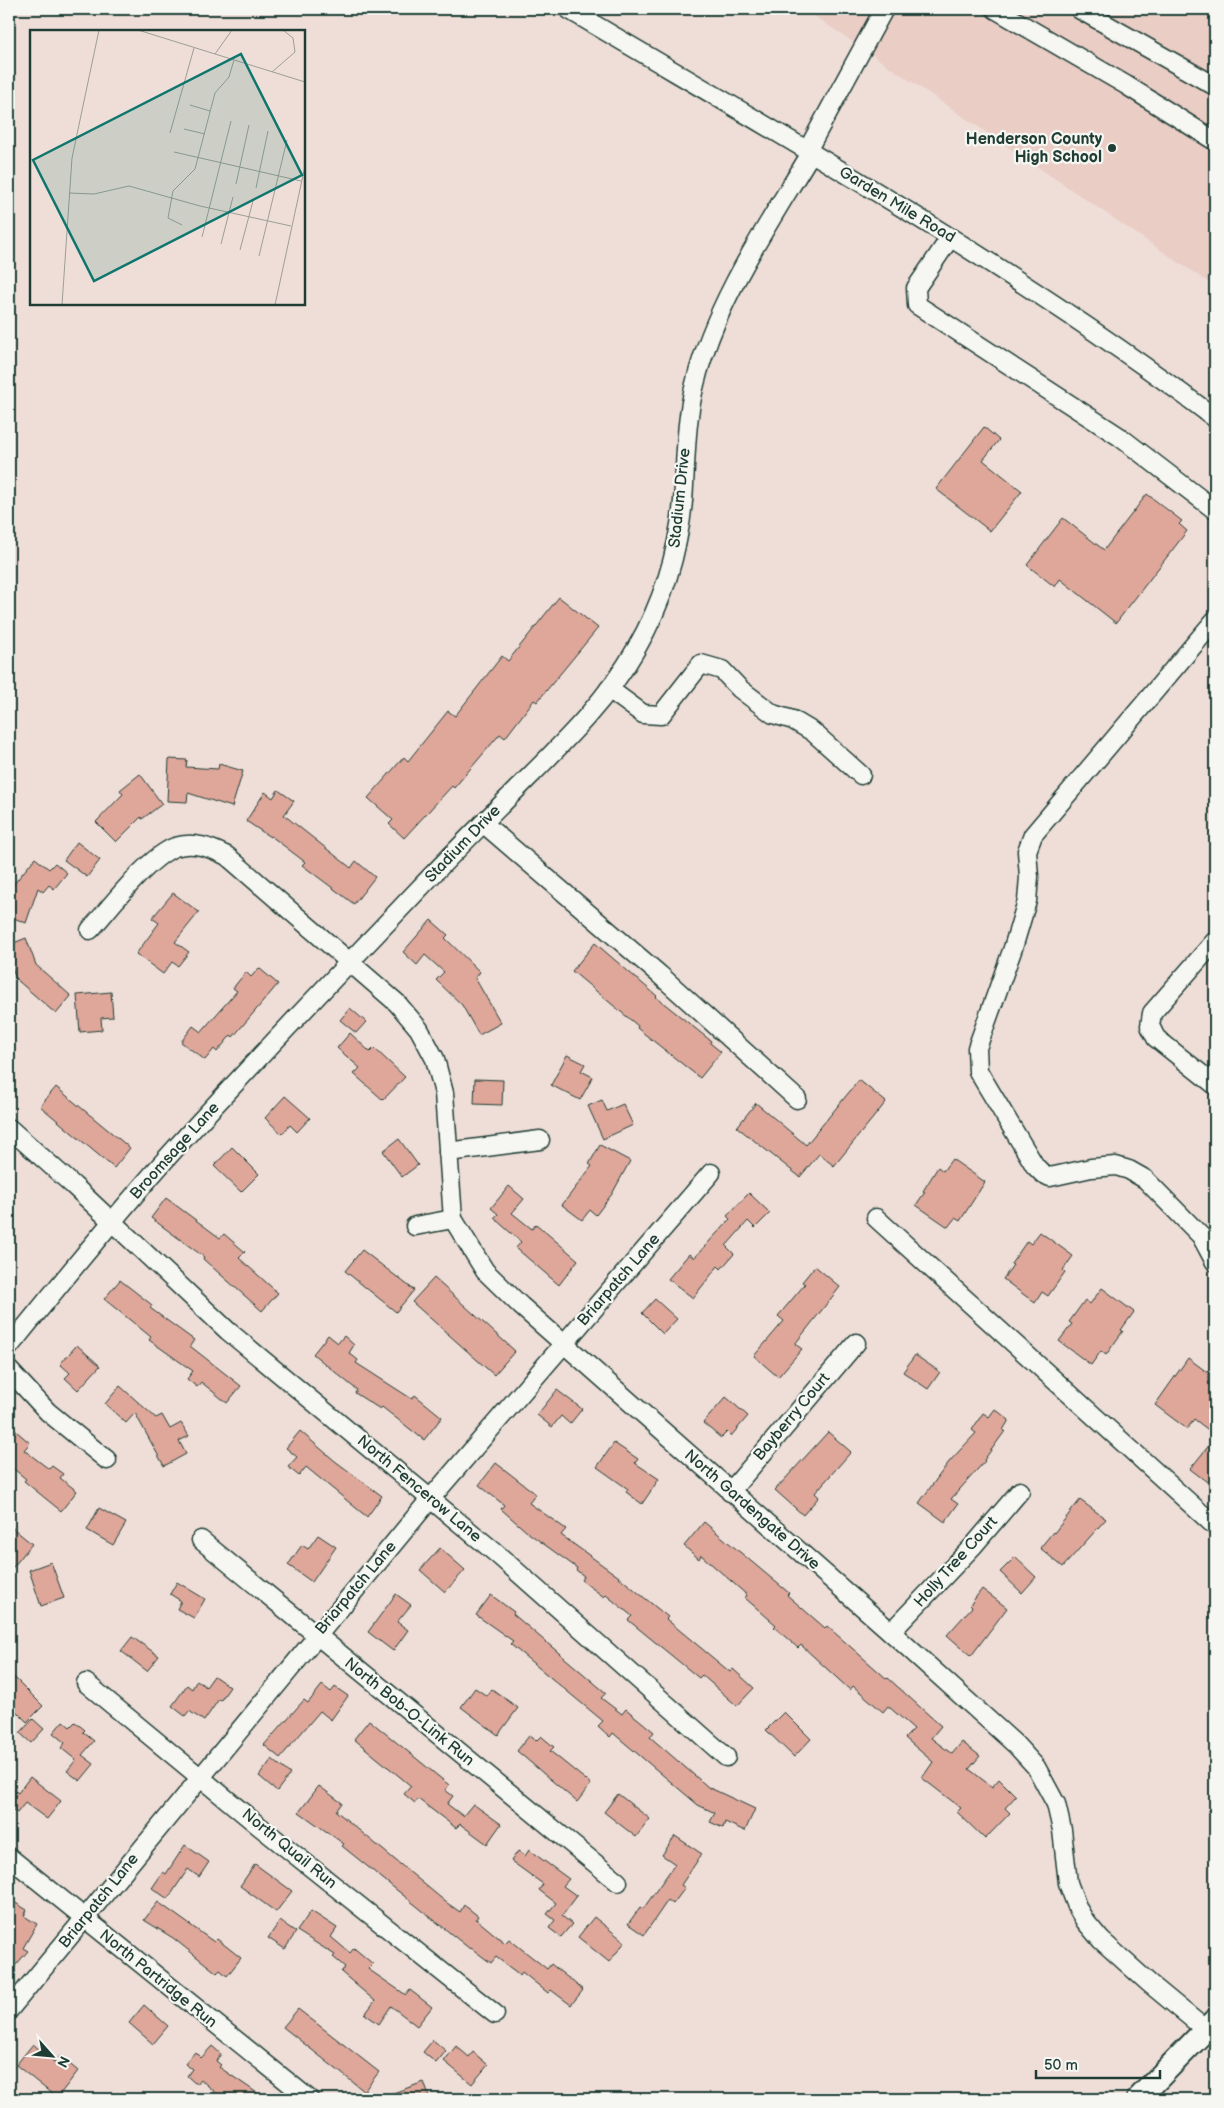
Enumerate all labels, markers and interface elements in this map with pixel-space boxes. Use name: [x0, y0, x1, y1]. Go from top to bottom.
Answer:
inset map: [30, 30, 305, 305]
place label: Henderson County High School: [966, 130, 1103, 167]
marker: Henderson County High School: [1106, 142, 1118, 154]
street label: Garden Mile Road: [836, 163, 958, 247]
street label: Stadium Drive: [665, 447, 695, 549]
street label: Stadium Drive: [421, 801, 505, 887]
street label: Broomsage Lane: [126, 1098, 224, 1203]
street label: Briarpatch Lane: [574, 1230, 665, 1330]
street label: Bayberry Court: [750, 1369, 834, 1465]
street label: North Fencerow Lane: [353, 1431, 485, 1547]
street label: North Gardengate Drive: [680, 1446, 824, 1574]
street label: Holly Tree Court: [910, 1513, 1002, 1611]
street label: Briarpatch Lane: [311, 1537, 401, 1639]
street label: North Bob-O-Link Run: [340, 1654, 478, 1770]
street label: North Quail Run: [238, 1805, 340, 1893]
street label: Briarpatch Lane: [55, 1850, 143, 1952]
street label: North Partridge Run: [95, 1926, 221, 2032]
north arrow: [28, 2030, 78, 2080]
scale bar: [1036, 2048, 1160, 2080]
text: N: [53, 2053, 73, 2070]
text: 50 m: [1044, 2056, 1078, 2075]

